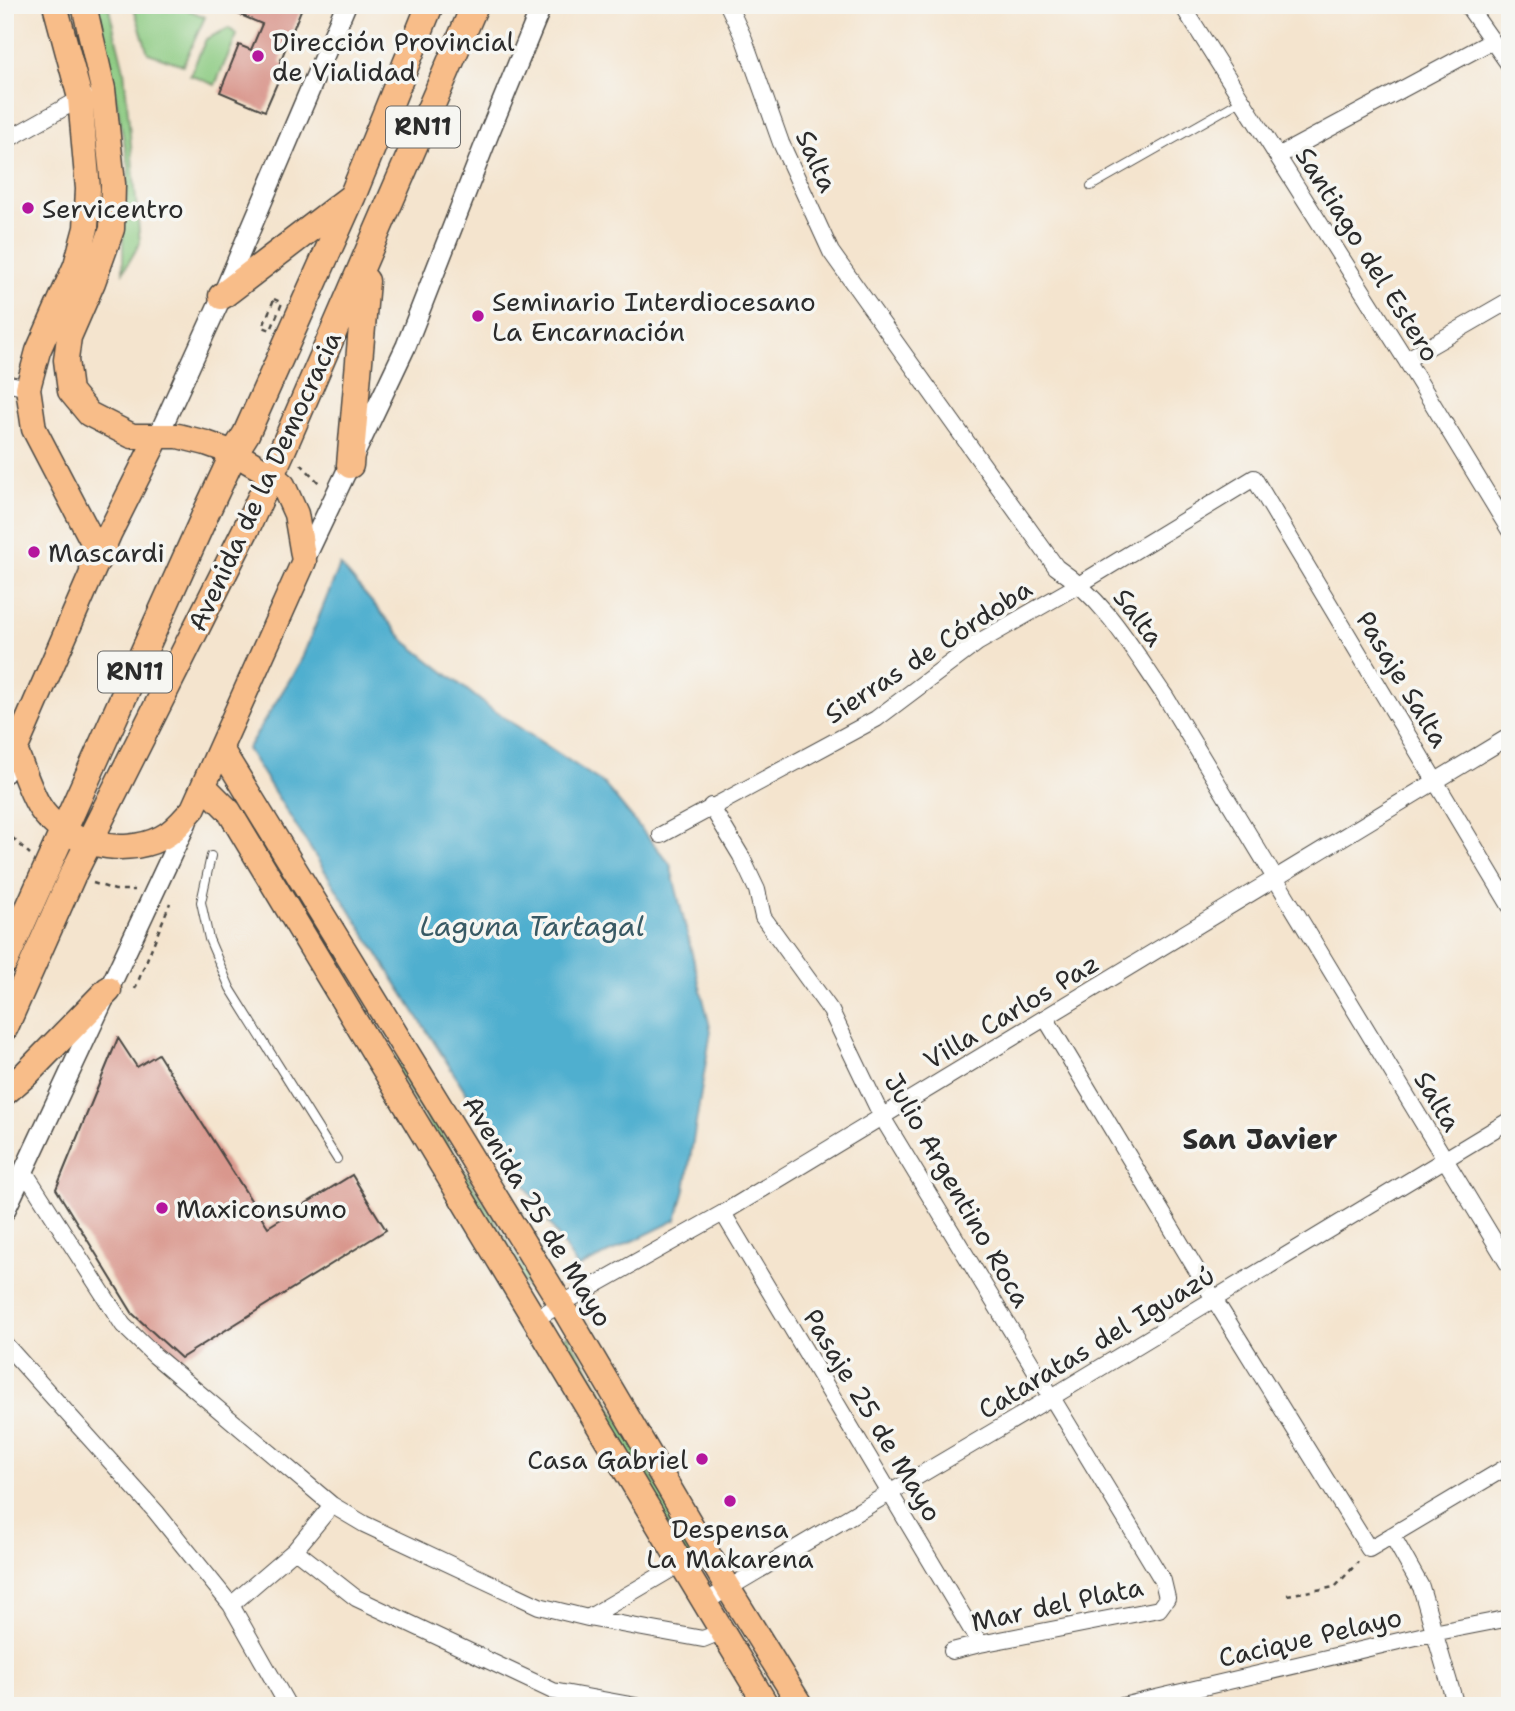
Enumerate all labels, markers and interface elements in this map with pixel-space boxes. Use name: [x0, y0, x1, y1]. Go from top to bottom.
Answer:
place label: Dirección Provincial de Vialidad: [272, 24, 515, 89]
marker: Dirección Provincial de Vialidad: [250, 48, 266, 64]
road number: RN11: [386, 106, 460, 148]
street label: Salta: [788, 124, 846, 198]
street label: Santiago del Estero: [1288, 140, 1448, 368]
place label: Servicentro: [42, 191, 184, 226]
marker: Servicentro: [20, 200, 36, 216]
place label: Seminario Interdiocesano La Encarnación: [492, 284, 816, 349]
marker: Seminario Interdiocesano La Encarnación: [470, 308, 486, 324]
street label: Avenida de la Democracia: [179, 325, 349, 637]
place label: Mascardi: [48, 535, 165, 570]
marker: Mascardi: [26, 544, 42, 560]
street label: Sierras de Córdoba: [818, 571, 1038, 731]
street label: Salta: [1106, 581, 1172, 653]
street label: Pasaje Salta: [1349, 604, 1457, 754]
road number: RN11: [98, 652, 172, 692]
water label: Laguna Tartagal: [419, 907, 645, 945]
street label: Villa Carlos Paz: [917, 945, 1105, 1077]
street label: Salta: [1406, 1064, 1470, 1138]
street label: Julio Argentino Roca: [877, 1066, 1039, 1314]
street label: Avenida 25 de Mayo: [455, 1089, 621, 1333]
district label: San Javier: [1182, 1120, 1338, 1158]
place label: Maxiconsumo: [176, 1191, 347, 1226]
marker: Maxiconsumo: [154, 1200, 170, 1216]
street label: Cataratas del Iguazú: [971, 1257, 1221, 1427]
street label: Pasaje 25 de Mayo: [796, 1302, 950, 1528]
place label: Casa Gabriel: [527, 1442, 688, 1477]
marker: Casa Gabriel: [694, 1451, 710, 1467]
marker: Despensa La Makarena: [722, 1493, 738, 1509]
place label: Despensa La Makarena: [646, 1511, 814, 1576]
street label: Mar del Plata: [968, 1569, 1146, 1639]
street label: Cacique Pelayo: [1215, 1599, 1405, 1675]

